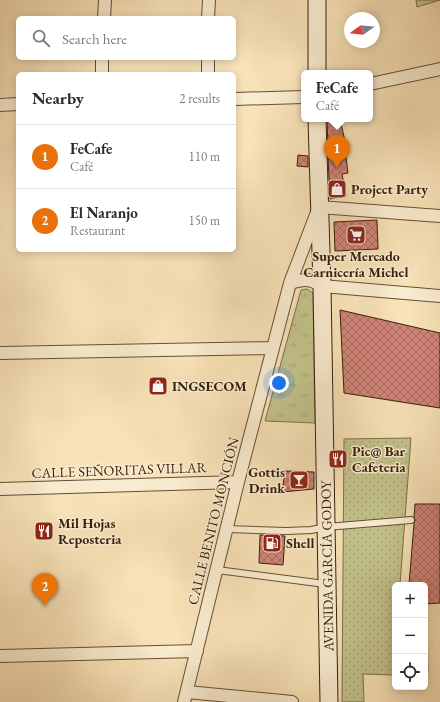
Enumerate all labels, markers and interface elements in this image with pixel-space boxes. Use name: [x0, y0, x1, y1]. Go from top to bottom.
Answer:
north arrow: [344, 12, 380, 48]
search box: [16, 16, 236, 60]
icon: search: [30, 27, 52, 49]
text: Search here: [62, 29, 127, 48]
popup: [301, 70, 373, 122]
text: FeCafe: [316, 78, 358, 97]
text: Nearby: [32, 87, 84, 109]
text: 2 results: [179, 90, 220, 107]
text: Café: [316, 97, 339, 114]
pin: 1: [324, 135, 350, 168]
text: FeCafe: [70, 139, 112, 158]
text: 1: [42, 148, 48, 165]
text: 110 m: [189, 148, 220, 165]
text: Café: [70, 158, 93, 175]
shop icon: Project Party: [326, 178, 348, 200]
place label: Project Party: [351, 180, 428, 198]
text: El Naranjo: [70, 203, 138, 222]
text: 2: [42, 212, 48, 229]
text: 150 m: [189, 212, 220, 229]
text: Restaurant: [70, 222, 125, 239]
supermarket icon: Super Mercado Carnicería Michel: [345, 224, 367, 246]
place label: Super Mercado Carnicería Michel: [304, 247, 408, 281]
your location: [269, 373, 289, 393]
shop icon: INGSECOM: [147, 375, 169, 397]
place label: INGSECOM: [172, 377, 247, 395]
street label: CALLE BENITO MONCIÓN: [183, 435, 243, 607]
place label: Pic@ Bar Cafeteria: [352, 442, 406, 476]
restaurant icon: Pic@ Bar Cafeteria: [327, 448, 349, 470]
street label: CALLE SEÑORITAS VILLAR: [31, 458, 208, 482]
place label: Gottis Drink: [248, 463, 285, 497]
bar icon: Gottis Drink: [288, 469, 310, 491]
street label: AVENIDA GARCÍA GODOY: [316, 480, 338, 652]
place label: Mil Hojas Reposteria: [58, 514, 122, 548]
restaurant icon: Mil Hojas Reposteria: [33, 520, 55, 542]
fuel station icon: Shell: [261, 532, 283, 554]
place label: Shell: [286, 534, 315, 552]
pin: 2: [32, 573, 58, 606]
map controls: [392, 582, 428, 690]
button: +: [392, 582, 428, 618]
button: −: [392, 618, 428, 654]
button: locate: [392, 654, 428, 690]

